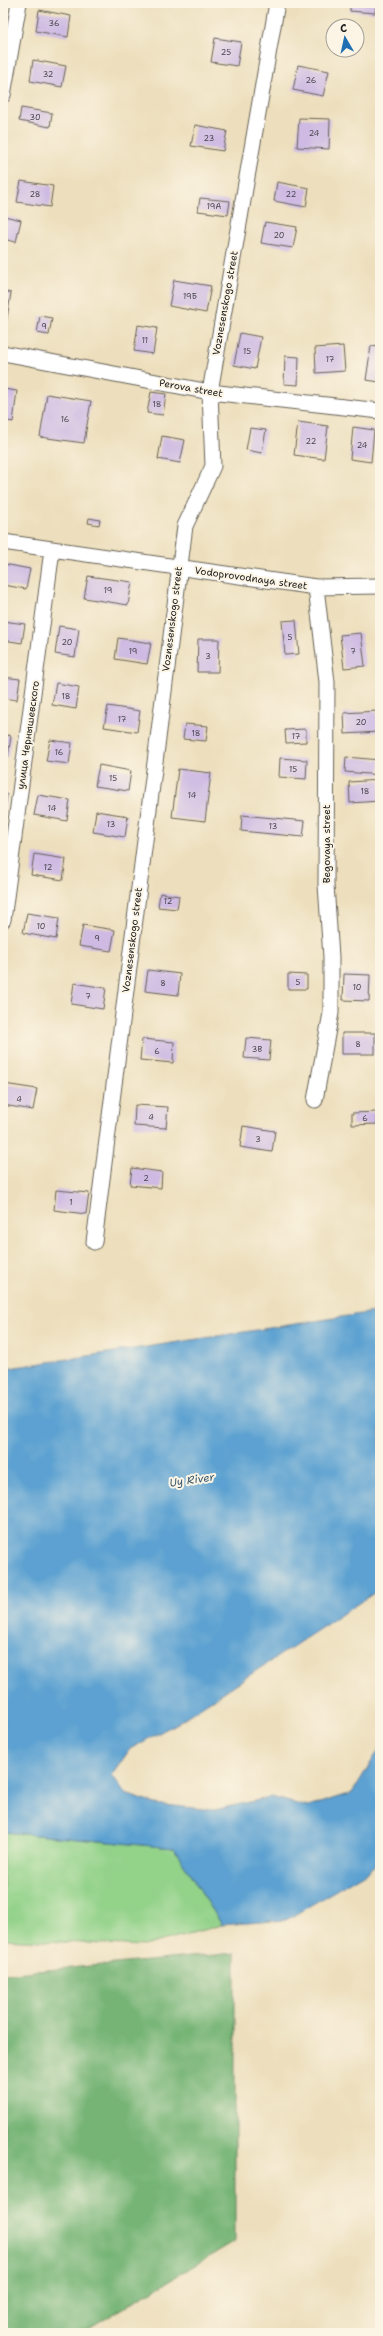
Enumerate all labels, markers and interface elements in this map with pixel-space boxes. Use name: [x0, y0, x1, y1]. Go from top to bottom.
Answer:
house number: 36: [49, 18, 60, 29]
north arrow: [325, 18, 365, 58]
text: С: [339, 21, 348, 37]
house number: 25: [221, 47, 231, 58]
house number: 32: [43, 69, 54, 80]
house number: 26: [306, 75, 317, 86]
house number: 30: [29, 112, 41, 123]
house number: 24: [309, 128, 320, 139]
house number: 23: [204, 133, 214, 144]
house number: 28: [30, 189, 40, 200]
house number: 22: [286, 189, 297, 200]
house number: 19А: [207, 201, 221, 212]
house number: 20: [274, 230, 284, 241]
street label: Voznesenskogo street: [209, 250, 241, 356]
house number: 19Б: [183, 291, 197, 302]
house number: 9: [41, 321, 47, 332]
house number: 11: [142, 335, 148, 346]
house number: 15: [243, 346, 251, 357]
house number: 17: [326, 354, 335, 365]
street label: Perova street: [158, 376, 224, 400]
house number: 18: [153, 399, 161, 410]
house number: 16: [61, 414, 70, 425]
house number: 22: [306, 436, 317, 447]
house number: 24: [357, 440, 368, 451]
street label: Vodoprovodnaya street: [194, 564, 308, 592]
street label: Voznesenskogo street: [159, 566, 185, 672]
house number: 19: [104, 585, 112, 596]
house number: 5: [288, 632, 293, 643]
house number: 20: [62, 637, 72, 648]
house number: 19: [129, 646, 137, 657]
house number: 7: [350, 646, 356, 657]
house number: 3: [205, 651, 211, 662]
street label: улица Чернышевского: [14, 680, 42, 790]
house number: 18: [62, 691, 70, 702]
house number: 17: [118, 714, 127, 725]
house number: 20: [356, 717, 366, 728]
house number: 18: [192, 728, 200, 739]
house number: 17: [292, 731, 301, 742]
house number: 16: [55, 747, 64, 758]
house number: 15: [289, 764, 297, 775]
house number: 15: [109, 773, 117, 784]
house number: 18: [361, 786, 369, 797]
house number: 14: [188, 790, 197, 801]
house number: 14: [48, 803, 57, 814]
street label: Begovaya street: [320, 805, 333, 883]
house number: 13: [107, 819, 115, 830]
house number: 13: [269, 821, 277, 832]
house number: 12: [44, 862, 53, 873]
street label: Voznesenskogo street: [119, 887, 145, 993]
house number: 12: [164, 896, 173, 907]
house number: 10: [37, 921, 45, 932]
house number: 9: [94, 933, 100, 944]
house number: 5: [296, 977, 301, 988]
house number: 8: [160, 978, 166, 989]
house number: 10: [353, 982, 361, 993]
house number: 7: [85, 991, 91, 1002]
house number: 8: [355, 1039, 361, 1050]
house number: 3В: [252, 1044, 262, 1055]
house number: 6: [154, 1046, 160, 1057]
house number: 4: [16, 1094, 22, 1105]
house number: 4: [148, 1112, 154, 1123]
house number: 6: [362, 1113, 368, 1124]
house number: 3: [255, 1134, 261, 1145]
house number: 2: [143, 1173, 149, 1184]
house number: 1: [69, 1197, 73, 1208]
water label: Uy River: [168, 1469, 216, 1491]

